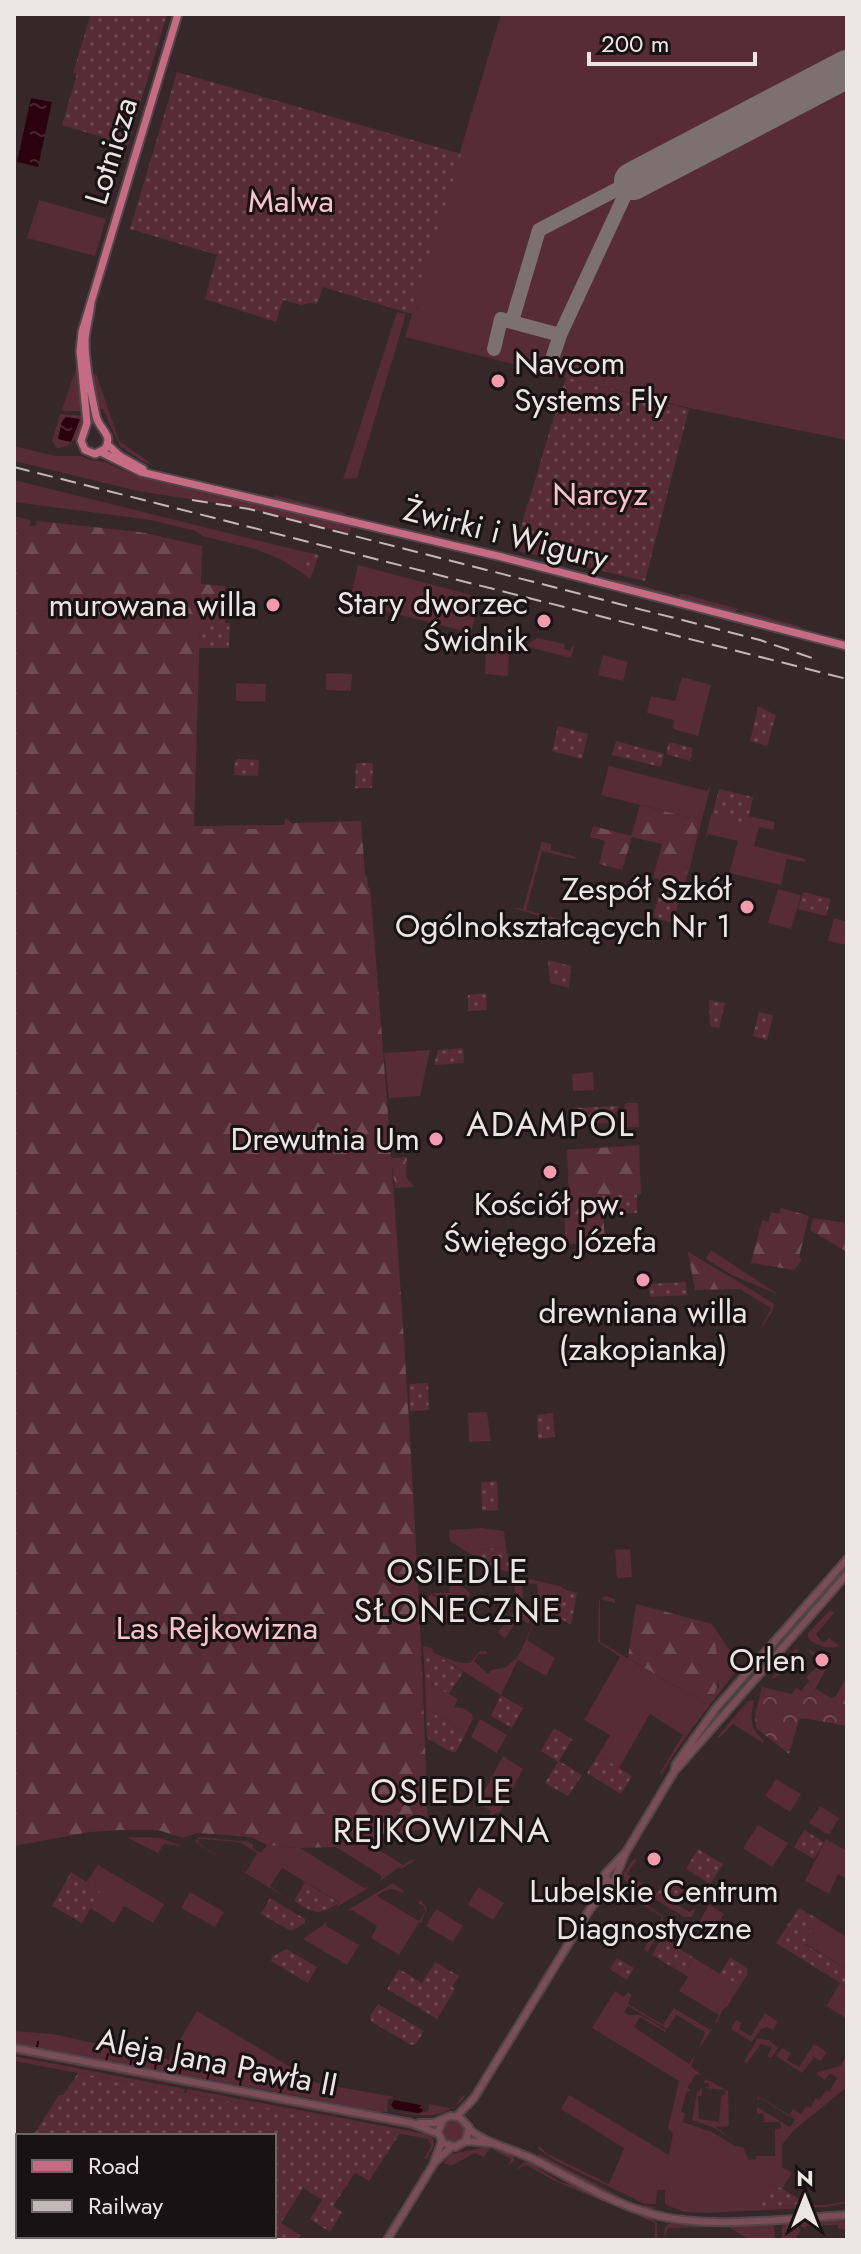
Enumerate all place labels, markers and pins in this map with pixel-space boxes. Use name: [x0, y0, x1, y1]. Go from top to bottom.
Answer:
place label: Navcom Systems Fly: [514, 340, 668, 423]
marker: Navcom Systems Fly: [489, 372, 507, 390]
place label: Stary dworzec Świdnik: [337, 580, 529, 663]
place label: murowana willa: [49, 582, 257, 628]
marker: murowana willa: [264, 596, 282, 614]
marker: Stary dworzec Świdnik: [535, 612, 553, 630]
place label: Zespół Szkół Ogólnokształcących Nr 1: [395, 866, 733, 949]
marker: Zespół Szkół Ogólnokształcących Nr 1: [738, 898, 756, 916]
place label: Drewutnia Um: [230, 1116, 420, 1162]
marker: Drewutnia Um: [427, 1130, 445, 1148]
marker: Kościół pw. Świętego Józefa: [541, 1163, 559, 1181]
place label: Kościół pw. Świętego Józefa: [443, 1181, 657, 1264]
marker: drewniana willa (zakopianka): [634, 1271, 652, 1289]
place label: drewniana willa (zakopianka): [539, 1289, 748, 1372]
place label: Orlen: [729, 1637, 806, 1683]
marker: Orlen: [813, 1651, 831, 1669]
marker: Lubelskie Centrum Diagnostyczne: [645, 1850, 663, 1868]
place label: Lubelskie Centrum Diagnostyczne: [529, 1868, 779, 1951]

